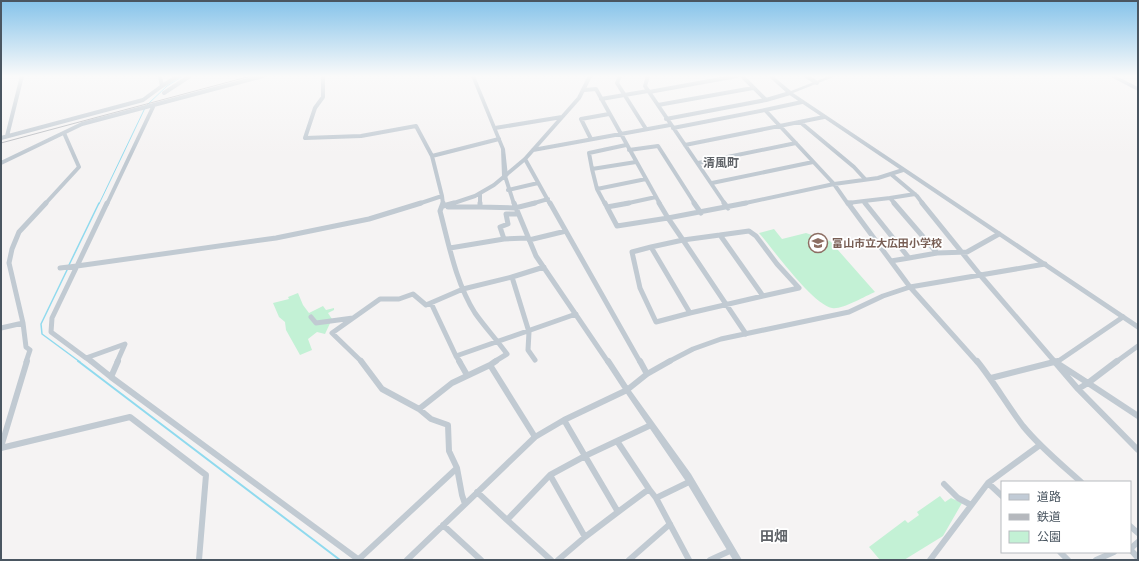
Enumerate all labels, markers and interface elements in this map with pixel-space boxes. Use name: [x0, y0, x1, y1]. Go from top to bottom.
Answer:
district label: 清風町: [703, 156, 739, 170]
school or university icon: 富山市立大広田小学校: [807, 232, 829, 254]
place label: 富山市立大広田小学校: [832, 237, 942, 250]
legend: [1001, 481, 1131, 553]
text: 道路: [1037, 490, 1061, 504]
text: 鉄道: [1037, 510, 1061, 524]
district label: 田畑: [760, 528, 788, 545]
text: 公園: [1037, 530, 1061, 544]

